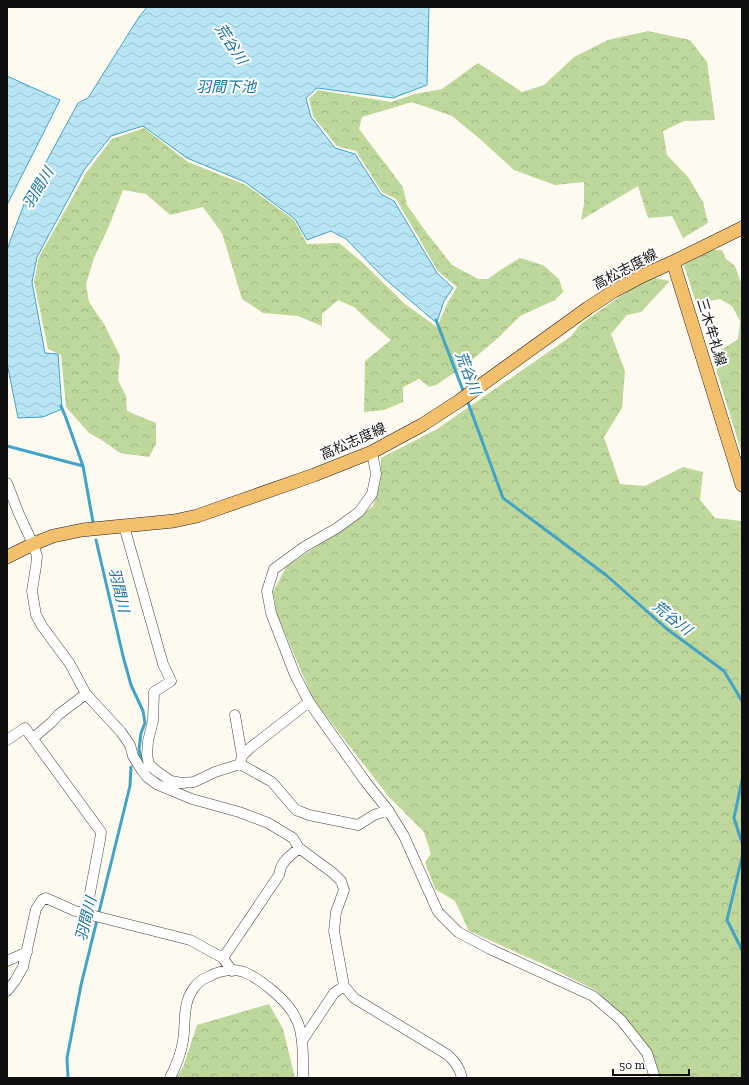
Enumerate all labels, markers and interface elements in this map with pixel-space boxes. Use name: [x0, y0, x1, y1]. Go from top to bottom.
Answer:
water label: 荒谷川: [211, 20, 252, 69]
water label: 羽間下池: [196, 78, 258, 96]
water label: 羽間川: [19, 162, 58, 212]
street label: 高松志度線: [590, 246, 660, 293]
street label: 三木牟礼線: [693, 296, 730, 368]
water label: 荒谷川: [452, 349, 485, 399]
street label: 高松志度線: [318, 419, 389, 463]
water label: 羽間川: [105, 566, 133, 616]
water label: 荒谷川: [649, 597, 697, 640]
water label: 羽間川: [72, 893, 101, 943]
scale bar: [613, 1051, 689, 1077]
text: 50 m: [619, 1058, 646, 1072]

